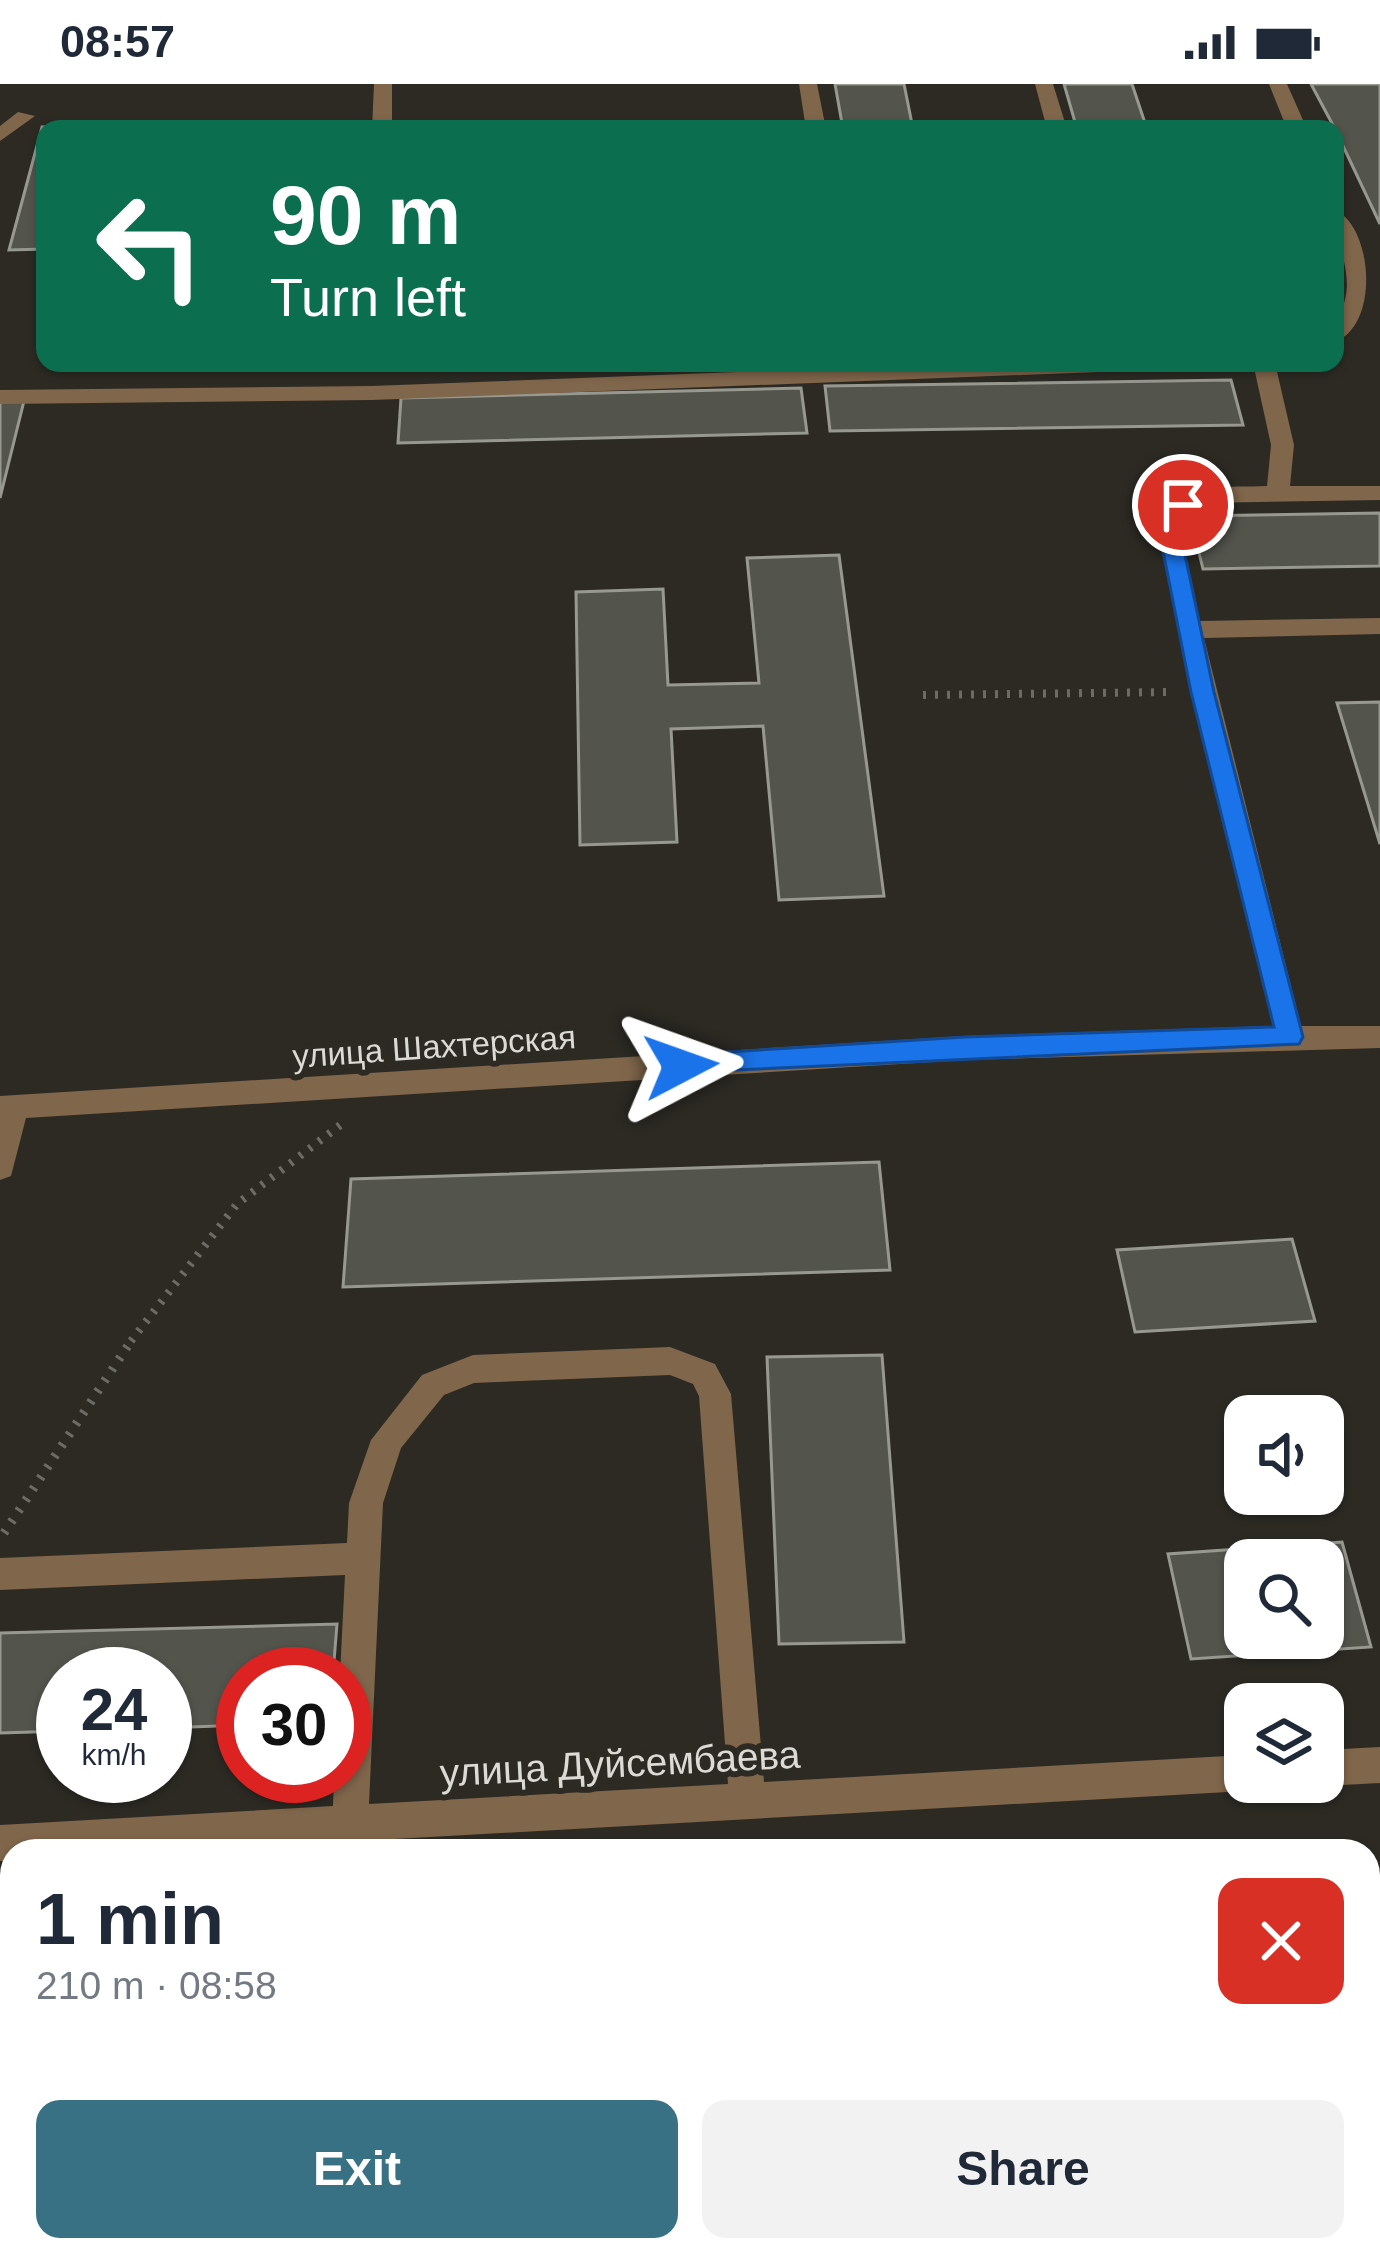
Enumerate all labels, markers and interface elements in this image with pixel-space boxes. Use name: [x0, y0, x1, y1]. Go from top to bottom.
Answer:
text: 08:57: [60, 16, 175, 67]
icon: left: [72, 168, 228, 324]
text: 90 m: [270, 168, 461, 262]
text: Turn left: [270, 267, 466, 327]
pin: [1132, 454, 1234, 556]
icon: arrive: [1150, 472, 1216, 538]
position arrow: [618, 1003, 744, 1129]
street label: улица Шахтерская: [291, 1018, 577, 1075]
map controls: [1224, 1395, 1344, 1803]
button: sound: [1224, 1395, 1344, 1515]
button: search: [1224, 1539, 1344, 1659]
speed limit sign: 30: [216, 1647, 372, 1803]
text: 24: [81, 1676, 147, 1743]
button: layers: [1224, 1683, 1344, 1803]
street label: улица Дуйсембаева: [439, 1733, 802, 1794]
text: km/h: [81, 1738, 147, 1771]
button: close: [1218, 1878, 1344, 2004]
text: 1 min: [36, 1879, 224, 1959]
text: 210 m · 08:58: [36, 1964, 277, 2007]
button: Exit: [36, 2100, 678, 2238]
button: Share: [702, 2100, 1344, 2238]

